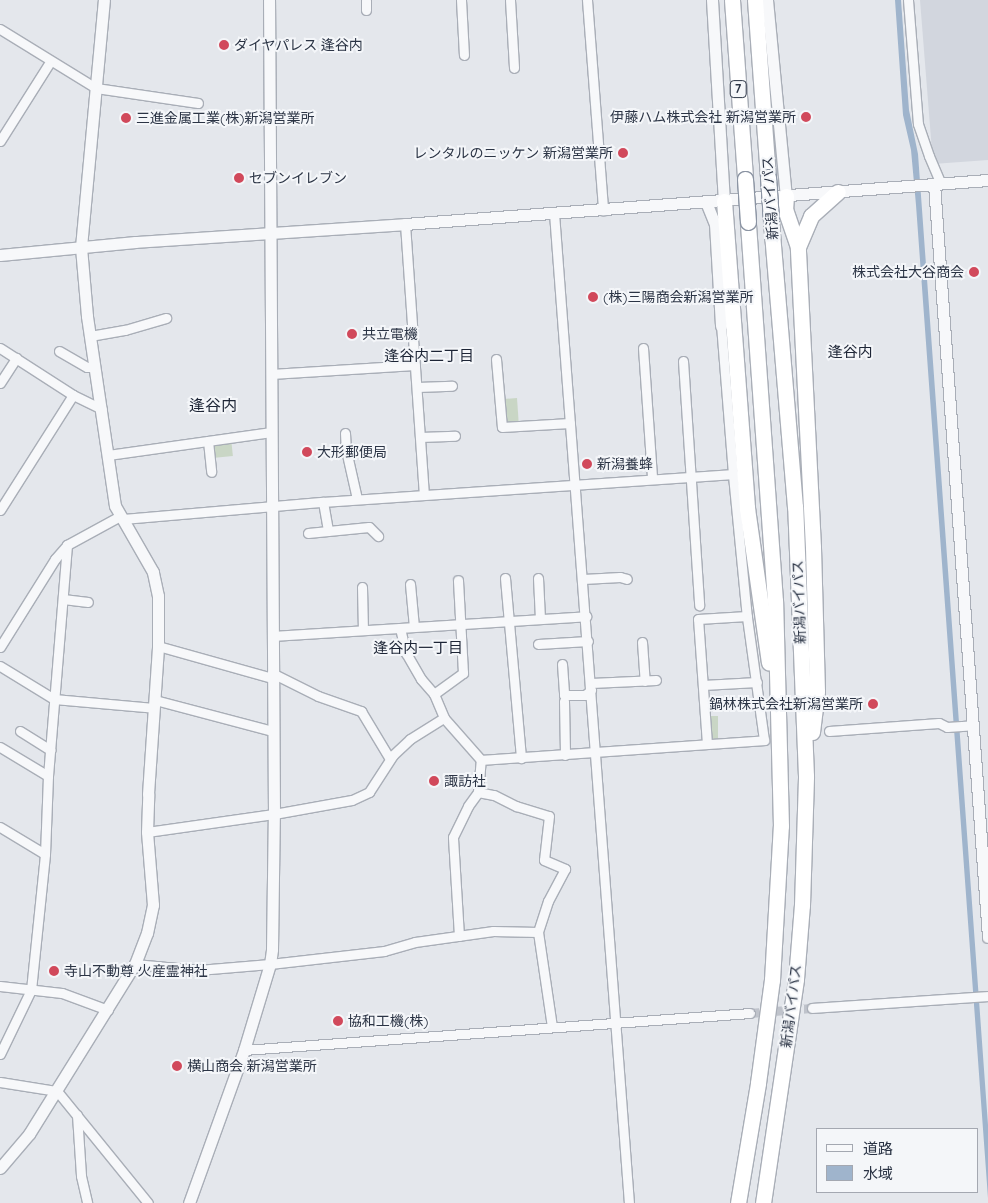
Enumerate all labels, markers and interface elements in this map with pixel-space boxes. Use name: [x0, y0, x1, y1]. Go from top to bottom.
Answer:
place label: ダイヤパレス 逢谷内: [234, 37, 364, 53]
marker: ダイヤパレス 逢谷内: [218, 39, 230, 51]
road number: 7: [729, 80, 747, 98]
place label: 伊藤ハム株式会社 新潟営業所: [610, 109, 796, 125]
place label: 三進金属工業(株)新潟営業所: [136, 110, 314, 126]
marker: 伊藤ハム株式会社 新潟営業所: [800, 111, 812, 123]
marker: 三進金属工業(株)新潟営業所: [120, 112, 132, 124]
place label: レンタルのニッケン 新潟営業所: [413, 145, 613, 161]
marker: レンタルのニッケン 新潟営業所: [617, 147, 629, 159]
street label: 新潟バイパス: [759, 156, 781, 240]
place label: セブンイレブン: [249, 170, 347, 186]
marker: セブンイレブン: [233, 172, 245, 184]
place label: 株式会社大谷商会: [852, 264, 964, 280]
marker: 株式会社大谷商会: [968, 266, 980, 278]
place label: (株)三陽商会新潟営業所: [603, 289, 753, 305]
marker: (株)三陽商会新潟営業所: [587, 291, 599, 303]
place label: 共立電機: [362, 326, 418, 342]
marker: 共立電機: [346, 328, 358, 340]
district label: 逢谷内: [828, 343, 872, 361]
district label: 逢谷内二丁目: [384, 347, 474, 365]
district label: 逢谷内: [189, 395, 237, 415]
place label: 大形郵便局: [317, 444, 387, 460]
marker: 大形郵便局: [301, 446, 313, 458]
place label: 新潟養蜂: [597, 456, 653, 472]
marker: 新潟養蜂: [581, 458, 593, 470]
street label: 新潟バイパス: [789, 560, 809, 644]
district label: 逢谷内一丁目: [373, 639, 463, 657]
place label: 鍋林株式会社新潟営業所: [709, 696, 863, 712]
marker: 鍋林株式会社新潟営業所: [867, 698, 879, 710]
place label: 諏訪社: [444, 773, 486, 789]
marker: 諏訪社: [428, 775, 440, 787]
place label: 寺山不動尊 火産霊神社: [64, 963, 208, 979]
street label: 新潟バイパス: [778, 963, 804, 1049]
marker: 寺山不動尊 火産霊神社: [48, 965, 60, 977]
place label: 協和工機(株): [348, 1013, 428, 1029]
marker: 協和工機(株): [332, 1015, 344, 1027]
place label: 横山商会 新潟営業所: [187, 1058, 317, 1074]
marker: 横山商会 新潟営業所: [171, 1060, 183, 1072]
legend: [816, 1128, 978, 1193]
text: 道路: [863, 1139, 893, 1158]
text: 水域: [863, 1164, 893, 1183]

